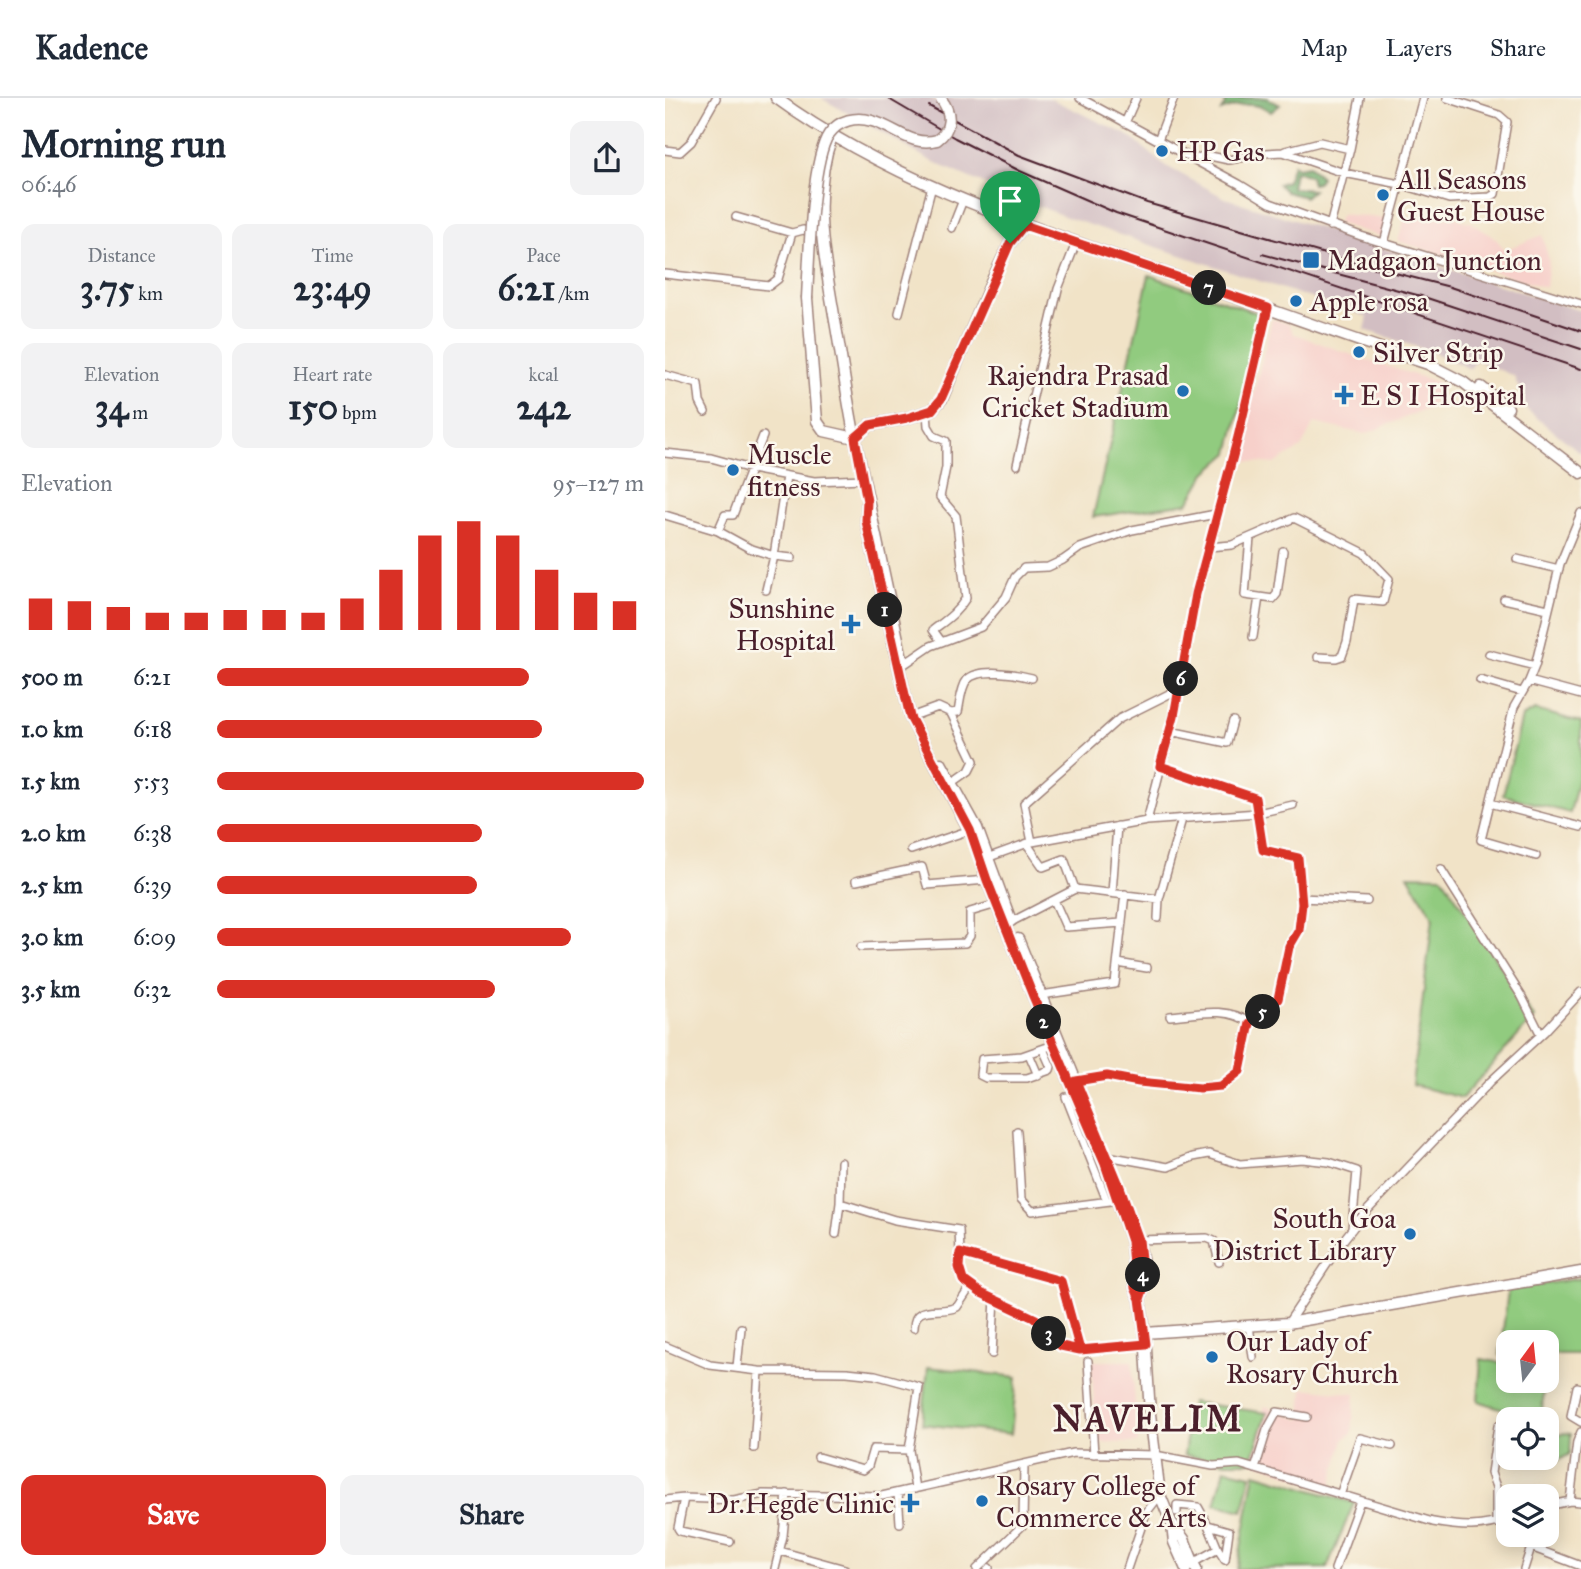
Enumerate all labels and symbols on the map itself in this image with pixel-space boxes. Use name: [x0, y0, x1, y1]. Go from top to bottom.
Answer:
place label: HP Gas: [1176, 134, 1265, 169]
marker: HP Gas: [1154, 143, 1170, 159]
place label: All Seasons Guest House: [1396, 162, 1545, 229]
pin: [980, 171, 1040, 243]
marker: All Seasons Guest House: [1375, 187, 1391, 203]
place label: Madgaon Junction: [1327, 243, 1542, 278]
marker: Madgaon Junction: [1301, 250, 1321, 270]
pin: 7: [1191, 270, 1227, 306]
place label: Apple rosa: [1309, 284, 1429, 319]
marker: Apple rosa: [1288, 293, 1304, 309]
place label: Silver Strip: [1373, 335, 1504, 370]
marker: Silver Strip: [1351, 344, 1367, 360]
place label: Rajendra Prasad Cricket Stadium: [982, 358, 1169, 425]
place label: E S I Hospital: [1360, 378, 1526, 413]
marker: Rajendra Prasad Cricket Stadium: [1175, 383, 1191, 399]
marker: E S I Hospital: [1334, 385, 1354, 405]
place label: Muscle fitness: [747, 437, 832, 504]
marker: Muscle fitness: [725, 462, 741, 478]
place label: Sunshine Hospital: [729, 591, 835, 658]
pin: 1: [867, 592, 903, 628]
marker: Sunshine Hospital: [841, 614, 861, 634]
pin: 6: [1163, 662, 1199, 696]
pin: 5: [1245, 995, 1281, 1030]
pin: 2: [1027, 1004, 1061, 1040]
place label: South Goa District Library: [1213, 1201, 1397, 1268]
marker: South Goa District Library: [1402, 1226, 1418, 1242]
pin: 4: [1126, 1258, 1161, 1292]
pin: 3: [1031, 1316, 1067, 1352]
place label: Our Lady of Rosary Church: [1226, 1324, 1399, 1391]
north arrow: [1496, 1330, 1559, 1393]
marker: Our Lady of Rosary Church: [1204, 1349, 1220, 1365]
district label: NAVELIM: [1053, 1398, 1243, 1441]
place label: Rosary College of Commerce & Arts: [996, 1468, 1207, 1535]
place label: Dr.Hegde Clinic: [707, 1486, 894, 1521]
marker: Dr.Hegde Clinic: [900, 1493, 920, 1513]
marker: Rosary College of Commerce & Arts: [974, 1493, 990, 1509]

